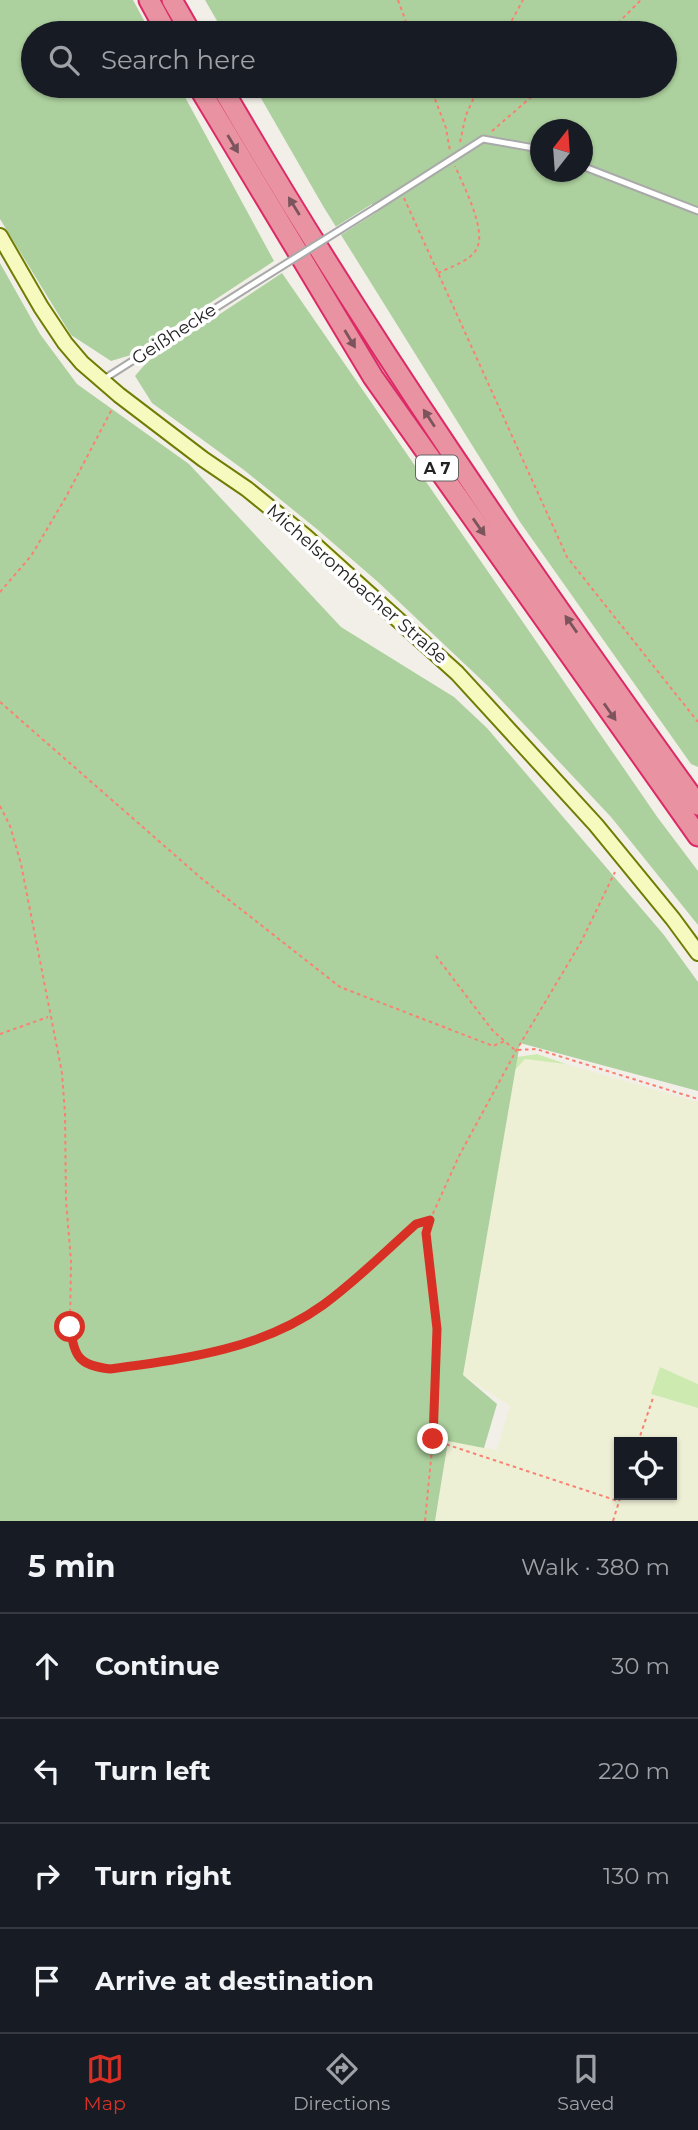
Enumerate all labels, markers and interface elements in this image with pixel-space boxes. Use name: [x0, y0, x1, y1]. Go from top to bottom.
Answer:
search box: [21, 21, 677, 98]
icon: search: [45, 41, 83, 79]
text: Search here: [101, 44, 256, 76]
north arrow: [530, 119, 593, 182]
one-way arrow: [227, 135, 240, 154]
one-way arrow: [287, 196, 300, 215]
street label: Geißhecke: [128, 299, 220, 369]
one-way arrow: [344, 330, 356, 349]
one-way arrow: [422, 409, 436, 427]
road number: A 7: [416, 456, 458, 481]
street label: Michelsrombacher Straße: [262, 500, 452, 669]
one-way arrow: [472, 518, 486, 536]
one-way arrow: [564, 615, 578, 633]
one-way arrow: [603, 703, 618, 721]
route start: [54, 1311, 85, 1342]
route end: [417, 1423, 448, 1454]
map controls: [614, 1437, 677, 1500]
button: locate: [614, 1437, 677, 1500]
text: 5 min: [28, 1548, 116, 1585]
text: Walk · 380 m: [521, 1553, 670, 1581]
icon: ahead: [28, 1647, 66, 1685]
text: Continue: [95, 1650, 220, 1682]
text: 30 m: [611, 1652, 670, 1680]
icon: left: [28, 1752, 66, 1790]
text: Turn left: [95, 1755, 211, 1787]
text: 220 m: [598, 1757, 670, 1785]
icon: right: [28, 1857, 66, 1895]
text: Turn right: [95, 1860, 231, 1892]
text: 130 m: [603, 1862, 670, 1890]
icon: arrive: [28, 1962, 66, 2000]
text: Arrive at destination: [95, 1965, 374, 1997]
tab: Map: [84, 2050, 126, 2115]
tab: Directions: [293, 2050, 390, 2115]
tab: Saved: [557, 2050, 614, 2115]

